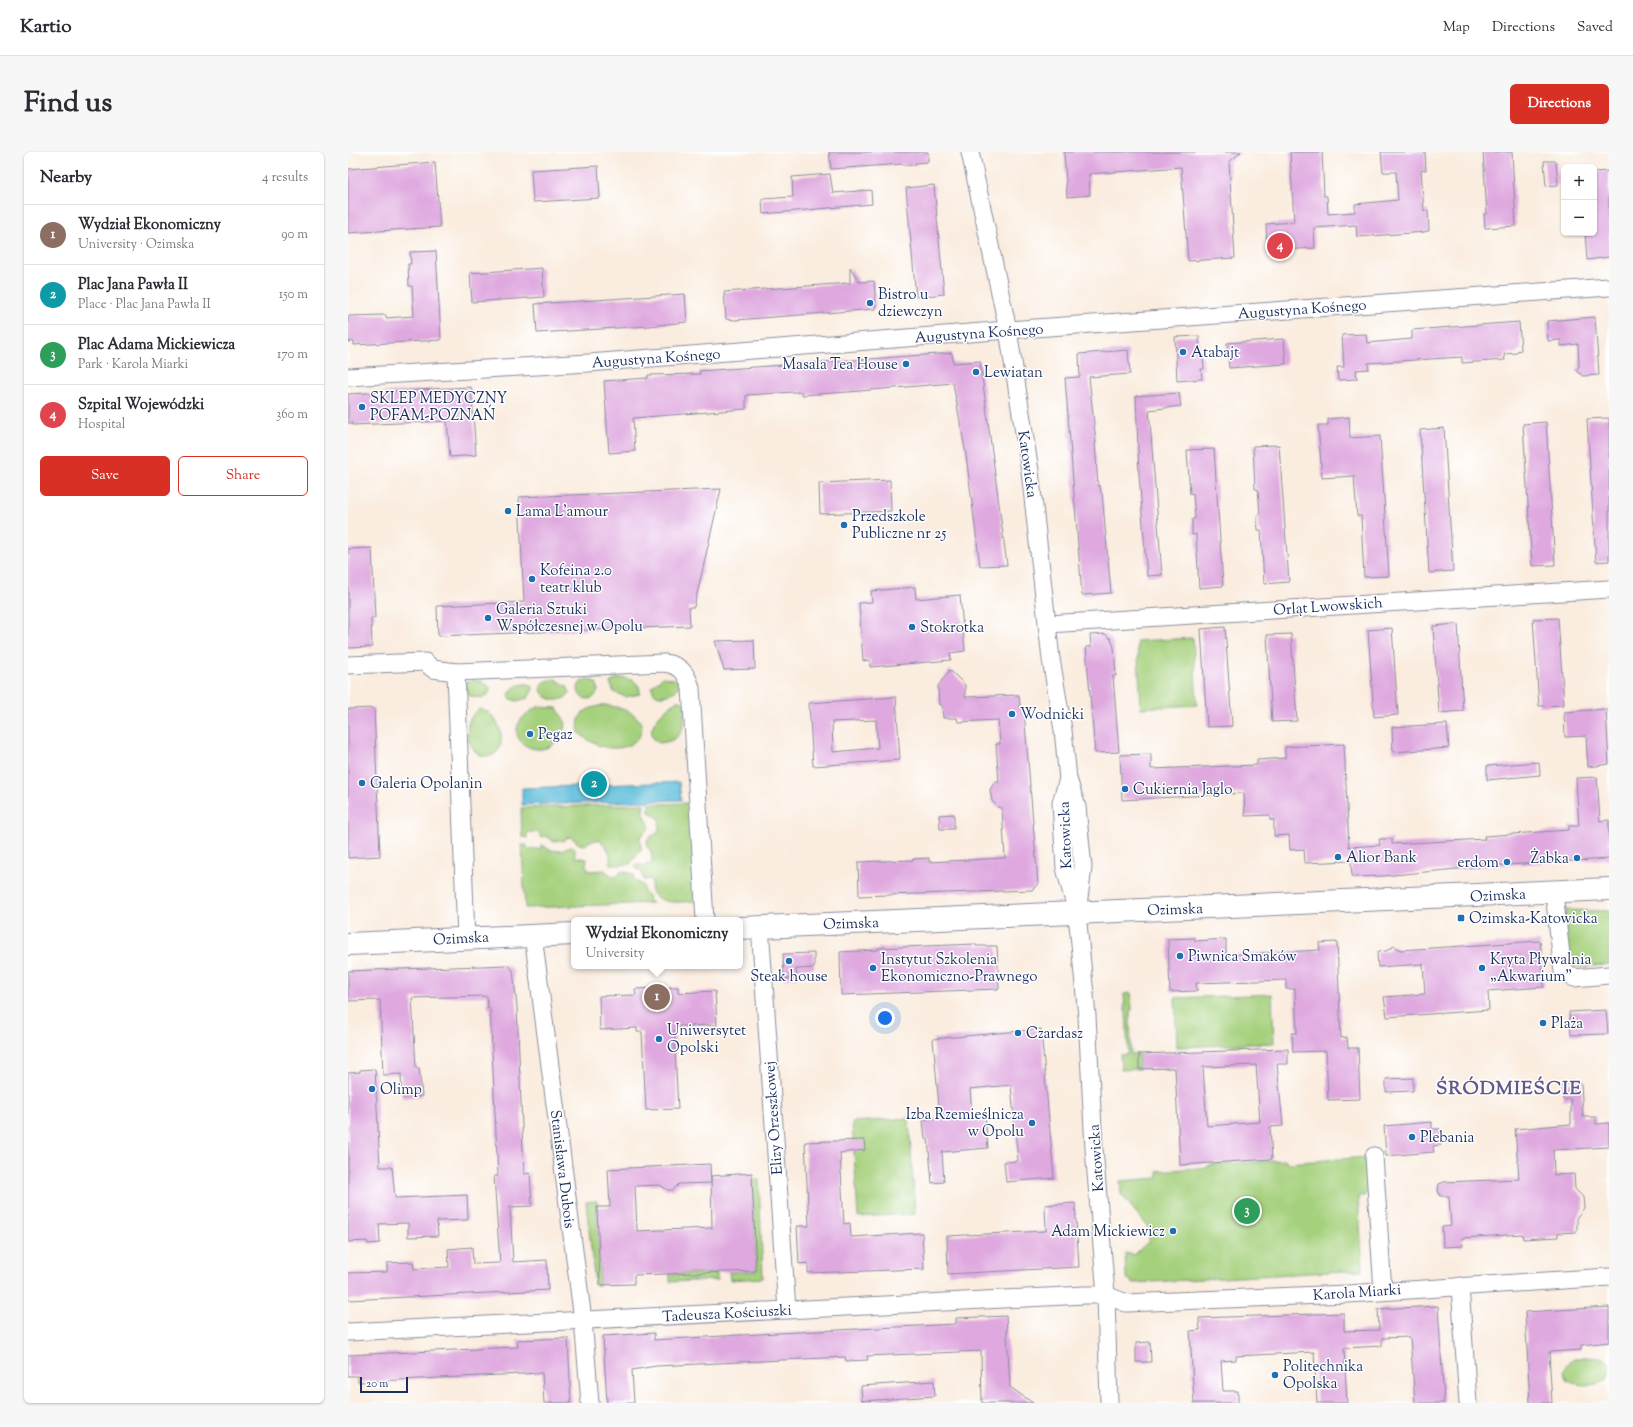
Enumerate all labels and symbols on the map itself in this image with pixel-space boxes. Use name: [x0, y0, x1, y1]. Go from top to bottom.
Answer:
pin: 4: [1267, 231, 1293, 261]
place label: Bistro u dziewczyn: [878, 285, 943, 323]
street label: Augustyna Kośnego: [1237, 296, 1367, 325]
marker: Bistro u dziewczyn: [865, 298, 875, 308]
street label: Augustyna Kośnego: [914, 320, 1044, 349]
place label: Atabajt: [1191, 343, 1239, 364]
street label: Augustyna Kośnego: [591, 345, 721, 374]
marker: Atabajt: [1178, 347, 1188, 357]
place label: Masala Tea House: [782, 355, 898, 376]
marker: Masala Tea House: [901, 359, 911, 369]
place label: Lewiatan: [984, 363, 1043, 384]
marker: Lewiatan: [971, 367, 981, 377]
place label: SKLEP MEDYCZNY POFAM-POZNAŃ: [370, 389, 508, 427]
marker: SKLEP MEDYCZNY POFAM-POZNAŃ: [357, 402, 367, 412]
street label: Katowicka: [1011, 429, 1042, 499]
place label: Lama L’amour: [516, 502, 609, 523]
marker: Lama L’amour: [503, 506, 513, 516]
place label: Przedszkole Publiczne nr 25: [852, 507, 946, 545]
marker: Przedszkole Publiczne nr 25: [839, 520, 849, 530]
place label: Kofeina 2.0 teatr klub: [540, 561, 612, 599]
marker: Kofeina 2.0 teatr klub: [527, 574, 537, 584]
street label: Orląt Lwowskich: [1273, 593, 1384, 622]
place label: Galeria Sztuki Współczesnej w Opolu: [496, 600, 643, 638]
marker: Galeria Sztuki Współczesnej w Opolu: [483, 613, 493, 623]
place label: Stokrotka: [920, 618, 984, 639]
marker: Stokrotka: [907, 622, 917, 632]
place label: Wodnicki: [1020, 705, 1084, 726]
marker: Wodnicki: [1007, 709, 1017, 719]
place label: Pegaz: [538, 725, 573, 746]
marker: Pegaz: [525, 729, 535, 739]
pin: 2: [581, 769, 607, 799]
place label: Galeria Opolanin: [370, 774, 483, 795]
marker: Galeria Opolanin: [357, 778, 367, 788]
place label: Cukiernia Jaglo: [1133, 780, 1232, 801]
marker: Cukiernia Jaglo: [1120, 784, 1130, 794]
street label: Katowicka: [1055, 801, 1078, 869]
place label: Alior Bank: [1346, 848, 1417, 869]
place label: Żabka: [1531, 848, 1569, 870]
marker: Alior Bank: [1333, 852, 1343, 862]
place label: erdom: [1457, 853, 1500, 874]
marker: Żabka: [1572, 853, 1582, 863]
marker: erdom: [1502, 857, 1512, 867]
street label: Ozimska: [1470, 885, 1527, 908]
street label: Ozimska: [1147, 899, 1204, 922]
place label: Ozimska-Katowicka: [1469, 909, 1598, 930]
street label: Ozimska: [823, 913, 880, 936]
marker: Ozimska-Katowicka: [1456, 913, 1466, 923]
street label: Ozimska: [433, 928, 490, 951]
place label: Piwnica Smaków: [1188, 947, 1297, 968]
place label: Instytut Szkolenia Ekonomiczno-Prawnego: [881, 950, 1037, 988]
place label: Kryta Pływalnia „Akwarium”: [1490, 950, 1591, 988]
marker: Piwnica Smaków: [1175, 951, 1185, 961]
marker: Steak house: [784, 956, 794, 966]
marker: Instytut Szkolenia Ekonomiczno-Prawnego: [868, 963, 878, 973]
marker: Kryta Pływalnia „Akwarium”: [1477, 963, 1487, 973]
place label: Steak house: [750, 967, 828, 988]
pin: 1: [644, 982, 670, 1012]
your location: [875, 1008, 895, 1028]
place label: Plaża: [1551, 1014, 1583, 1035]
marker: Plaża: [1538, 1018, 1548, 1028]
place label: Uniwersytet Opolski: [667, 1021, 746, 1059]
place label: Czardasz: [1026, 1024, 1083, 1045]
marker: Czardasz: [1013, 1028, 1023, 1038]
marker: Uniwersytet Opolski: [654, 1034, 664, 1044]
street label: Elizy Orzeszkowej: [760, 1060, 789, 1175]
district label: ŚRÓDMIEŚCIE: [1436, 1076, 1582, 1103]
place label: Olimp: [380, 1080, 422, 1101]
marker: Olimp: [367, 1084, 377, 1094]
place label: Izba Rzemieślnicza w Opolu: [906, 1105, 1024, 1143]
street label: Stanisława Dubois: [544, 1109, 579, 1230]
marker: Izba Rzemieślnicza w Opolu: [1027, 1118, 1037, 1128]
street label: Katowicka: [1085, 1123, 1110, 1192]
place label: Plebania: [1420, 1128, 1475, 1149]
marker: Plebania: [1407, 1132, 1417, 1142]
pin: 3: [1234, 1196, 1260, 1226]
place label: Adam Mickiewicz: [1051, 1222, 1165, 1243]
marker: Adam Mickiewicz: [1168, 1226, 1178, 1236]
street label: Karola Miarki: [1312, 1280, 1402, 1307]
street label: Tadeusza Kościuszki: [662, 1301, 792, 1328]
place label: Politechnika Opolska: [1283, 1357, 1363, 1395]
marker: Politechnika Opolska: [1270, 1370, 1280, 1380]
scale bar: [360, 1375, 408, 1394]

